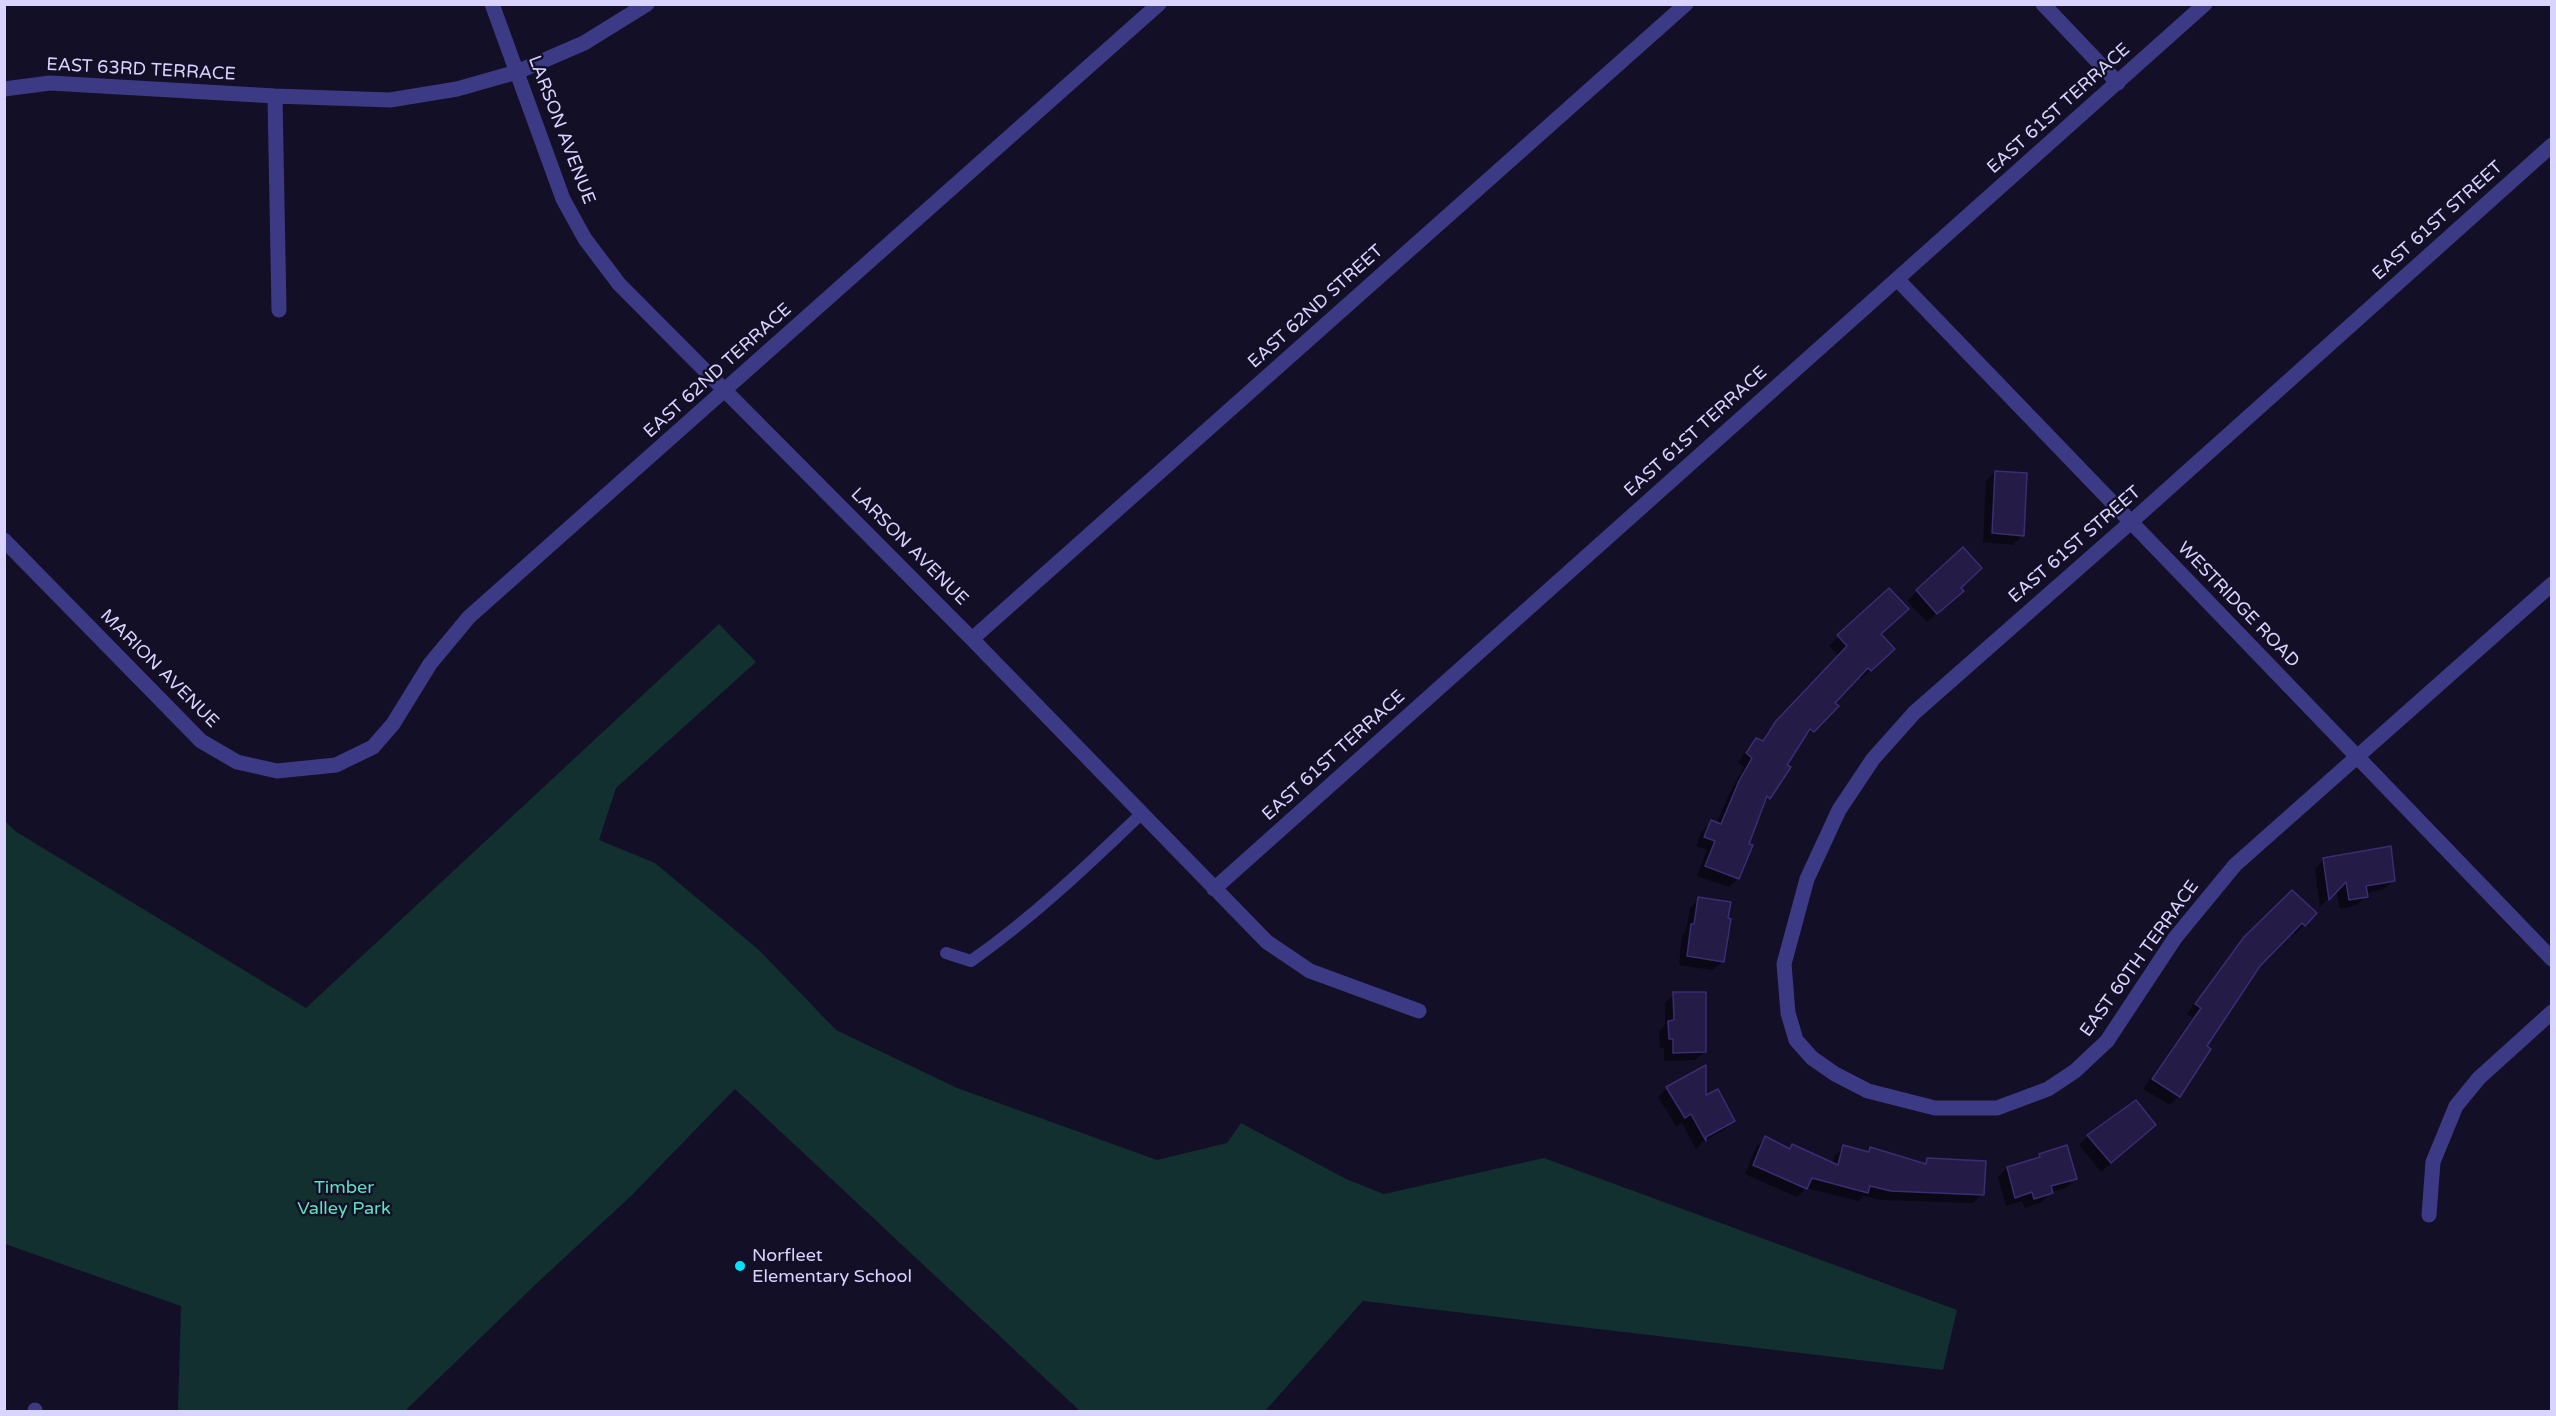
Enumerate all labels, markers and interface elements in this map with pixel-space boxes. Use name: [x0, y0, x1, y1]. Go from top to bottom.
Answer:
street label: EAST 61ST TERRACE: [1983, 39, 2135, 179]
street label: LARSON AVENUE: [523, 53, 599, 207]
street label: EAST 63RD TERRACE: [46, 54, 236, 86]
street label: EAST 61ST STREET: [2368, 157, 2508, 285]
street label: EAST 62ND STREET: [1244, 241, 1388, 373]
street label: EAST 62ND TERRACE: [640, 299, 796, 443]
street label: EAST 61ST TERRACE: [1620, 362, 1772, 502]
street label: EAST 61ST STREET: [2005, 482, 2145, 608]
street label: LARSON AVENUE: [846, 484, 972, 610]
street label: WESTRIDGE ROAD: [2172, 538, 2304, 672]
street label: MARION AVENUE: [95, 605, 223, 733]
street label: EAST 61ST TERRACE: [1258, 686, 1410, 826]
street label: EAST 60TH TERRACE: [2076, 877, 2204, 1041]
park label: Timber Valley Park: [297, 1177, 391, 1220]
place label: Norfleet Elementary School: [752, 1245, 912, 1288]
marker: Norfleet Elementary School: [733, 1259, 747, 1273]

